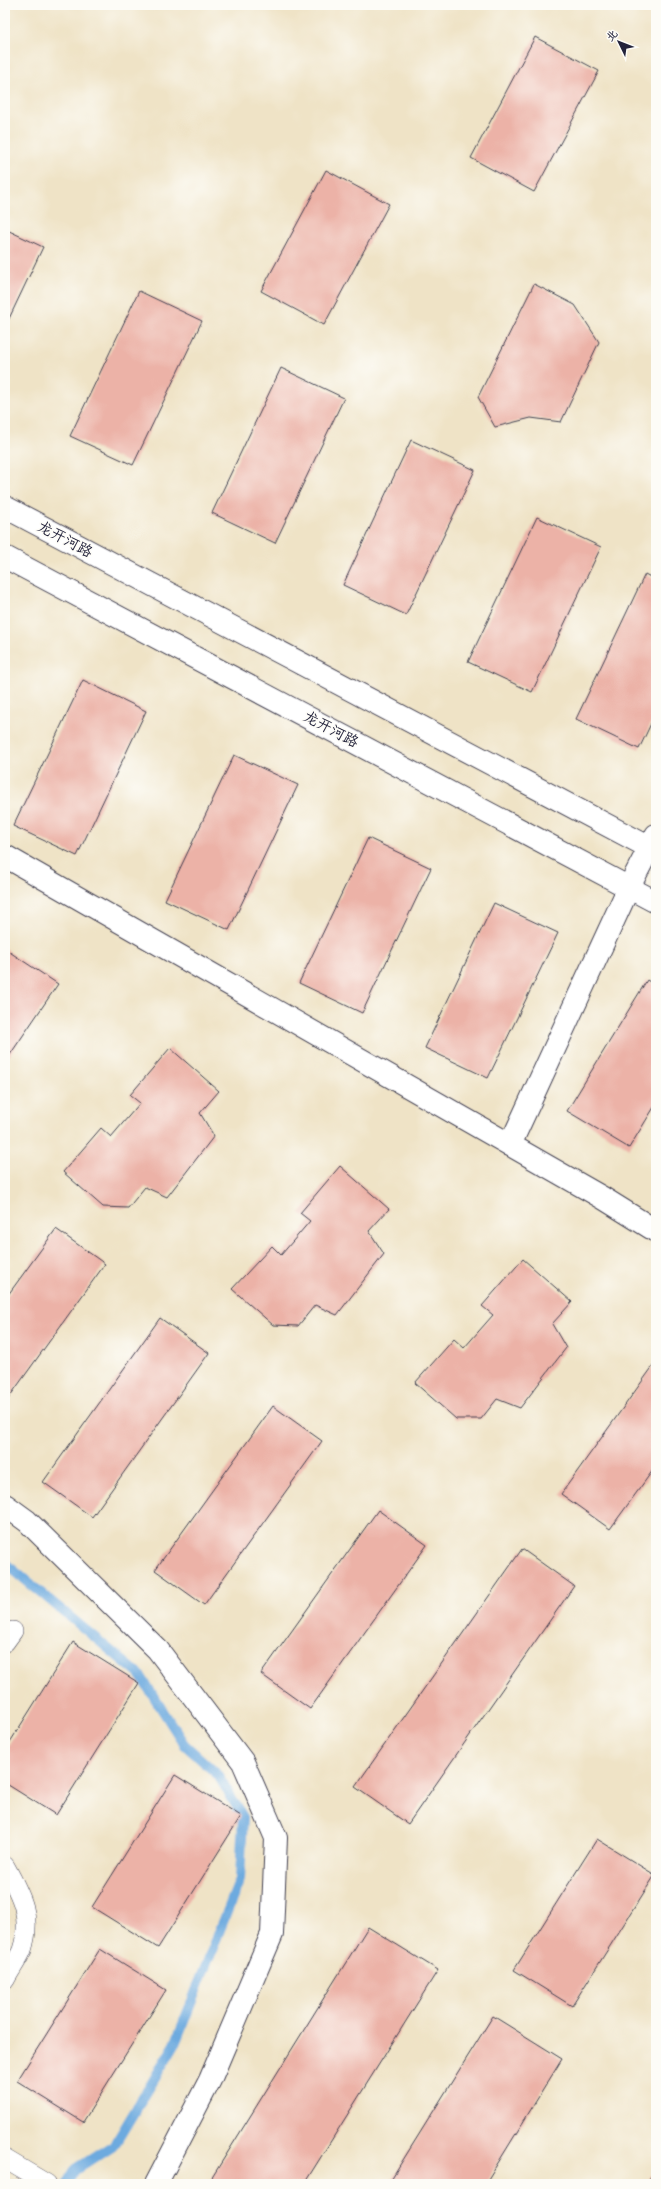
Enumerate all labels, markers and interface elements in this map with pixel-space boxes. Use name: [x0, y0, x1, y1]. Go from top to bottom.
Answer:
north arrow: [599, 22, 639, 62]
text: 北: [604, 27, 621, 44]
street label: 龙开河路: [34, 517, 96, 561]
street label: 龙开河路: [300, 707, 362, 751]

